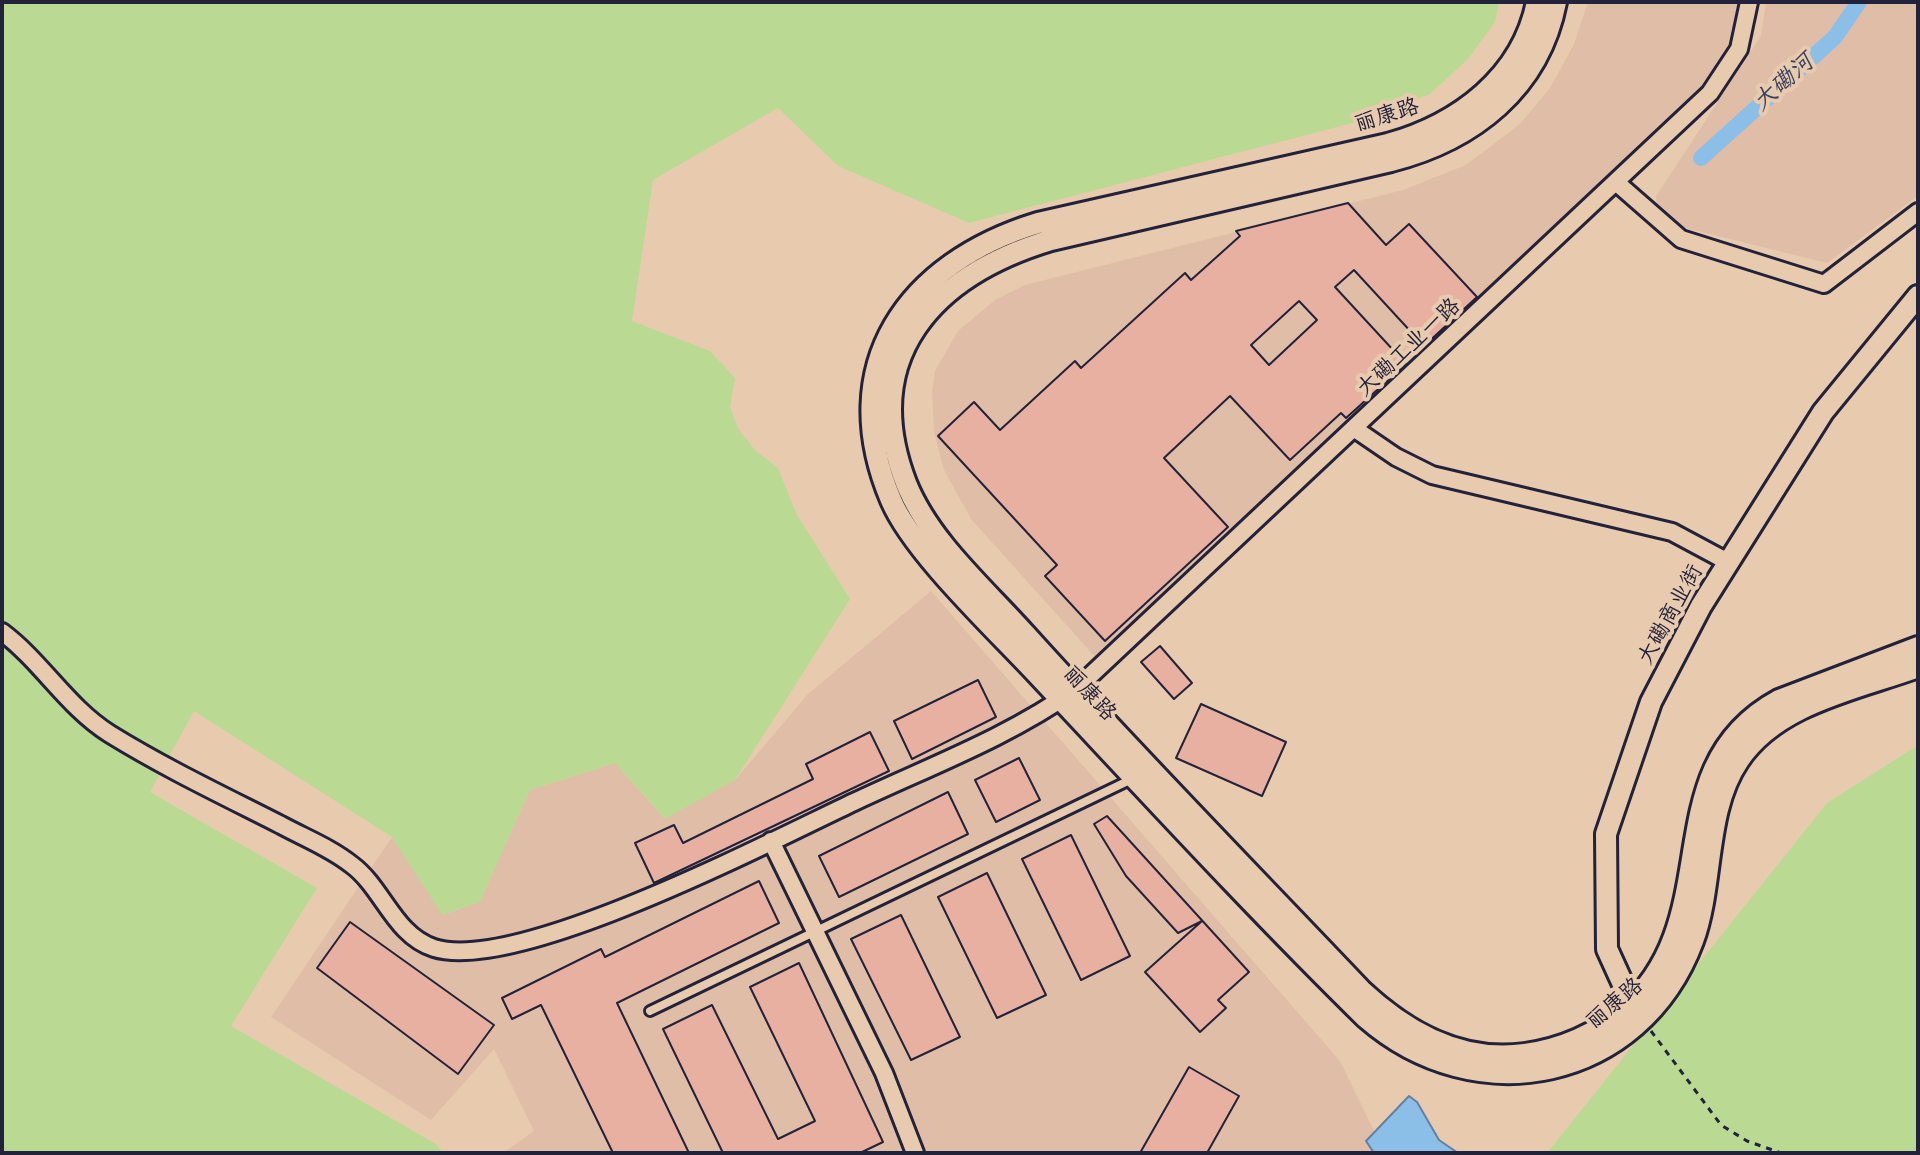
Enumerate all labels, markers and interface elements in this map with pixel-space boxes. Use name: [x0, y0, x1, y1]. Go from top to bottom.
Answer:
water label: 大磡河: [1748, 48, 1820, 118]
street label: 丽康路: [1352, 94, 1422, 138]
street label: 大磡工业一路: [1352, 293, 1466, 403]
street label: 大磡商业街: [1633, 560, 1709, 670]
street label: 丽康路: [1057, 661, 1121, 727]
street label: 丽康路: [1581, 973, 1649, 1035]

